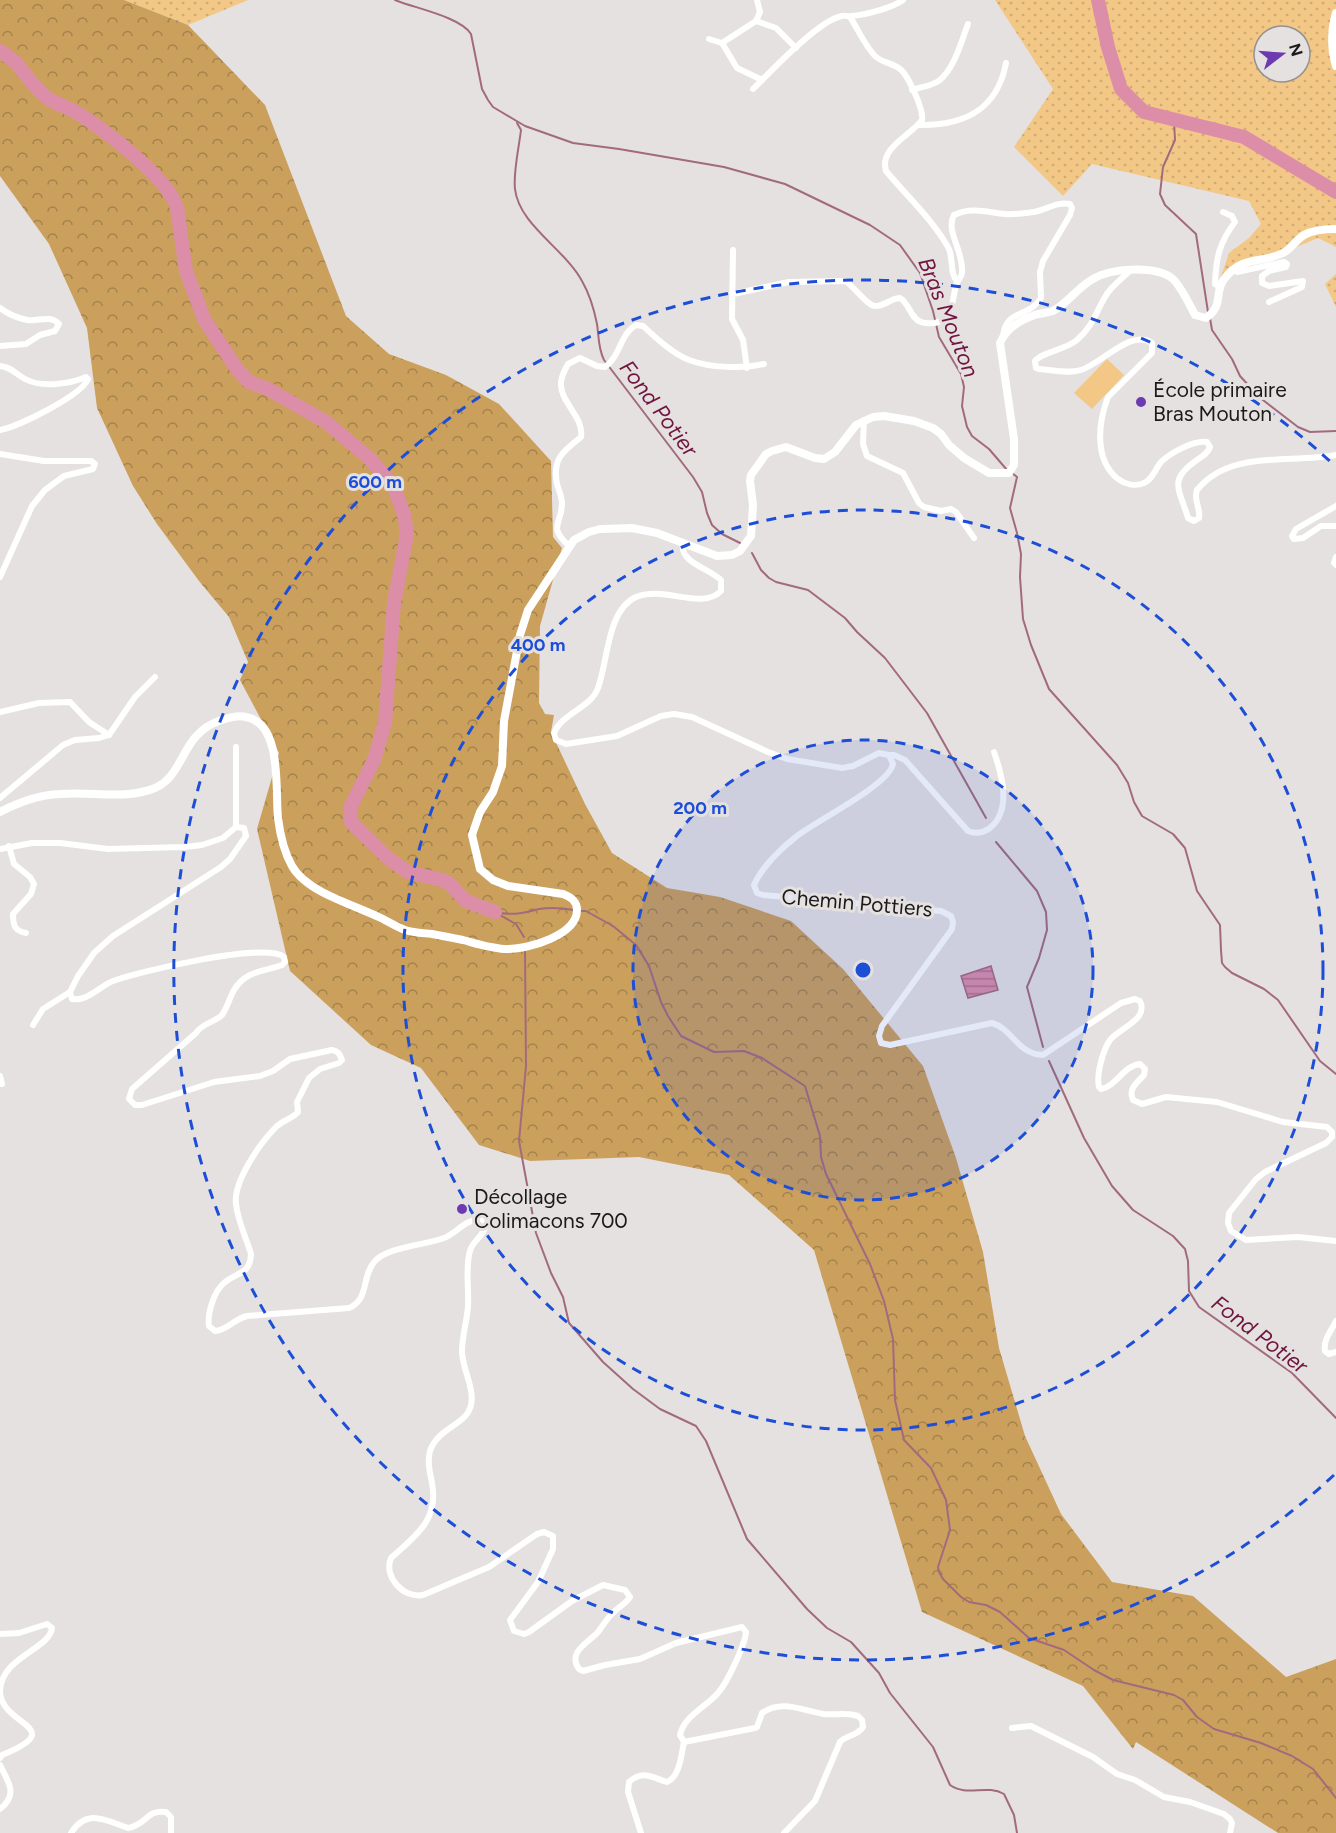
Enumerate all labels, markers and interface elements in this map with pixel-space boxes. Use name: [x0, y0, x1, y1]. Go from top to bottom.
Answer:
north arrow: [1252, 24, 1312, 84]
text: N: [1285, 41, 1307, 58]
water label: Bras Mouton: [912, 253, 985, 381]
water label: Fond Potier: [614, 355, 704, 463]
place label: École primaire Bras Mouton: [1153, 377, 1287, 426]
marker: École primaire Bras Mouton: [1134, 395, 1148, 409]
text: 600 m: [348, 471, 402, 493]
text: 400 m: [511, 634, 565, 656]
text: 200 m: [673, 797, 727, 819]
street label: Chemin Pottiers: [781, 883, 933, 922]
centre of rings: [853, 960, 873, 980]
place label: Décollage Colimacons 700: [474, 1184, 628, 1233]
marker: Décollage Colimacons 700: [455, 1202, 469, 1216]
water label: Fond Potier: [1206, 1289, 1314, 1380]

